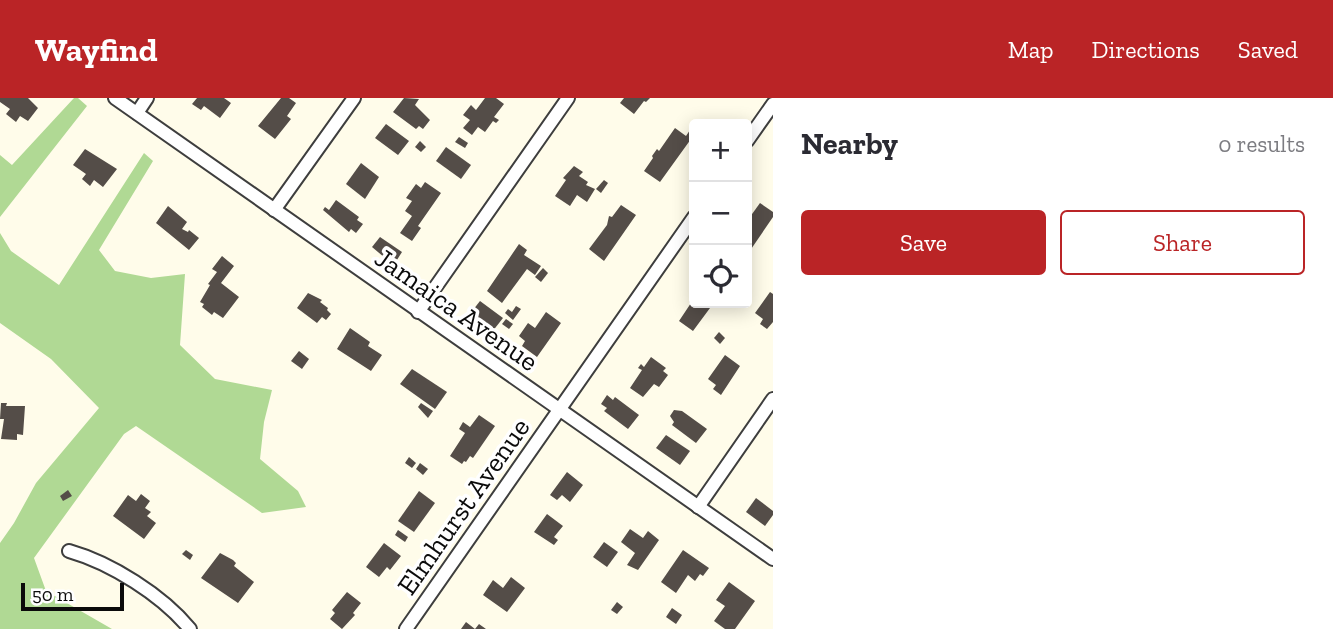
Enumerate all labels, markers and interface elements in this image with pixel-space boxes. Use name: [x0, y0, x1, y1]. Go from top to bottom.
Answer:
text: Wayfind: [35, 30, 158, 69]
text: Map: [1008, 35, 1054, 64]
text: Directions: [1092, 35, 1200, 64]
text: Saved: [1238, 35, 1298, 64]
map controls: [689, 119, 752, 308]
button: +: [689, 119, 752, 182]
text: Nearby: [801, 126, 898, 162]
text: 0 results: [1218, 130, 1305, 158]
button: −: [689, 182, 752, 245]
button: Save: [801, 210, 1046, 275]
button: Share: [1060, 210, 1305, 275]
street label: Jamaica Avenue: [369, 241, 545, 378]
button: locate: [689, 245, 752, 308]
street label: Elmhurst Avenue: [390, 412, 537, 601]
scale bar: [21, 580, 124, 612]
text: 50 m: [32, 583, 73, 606]

